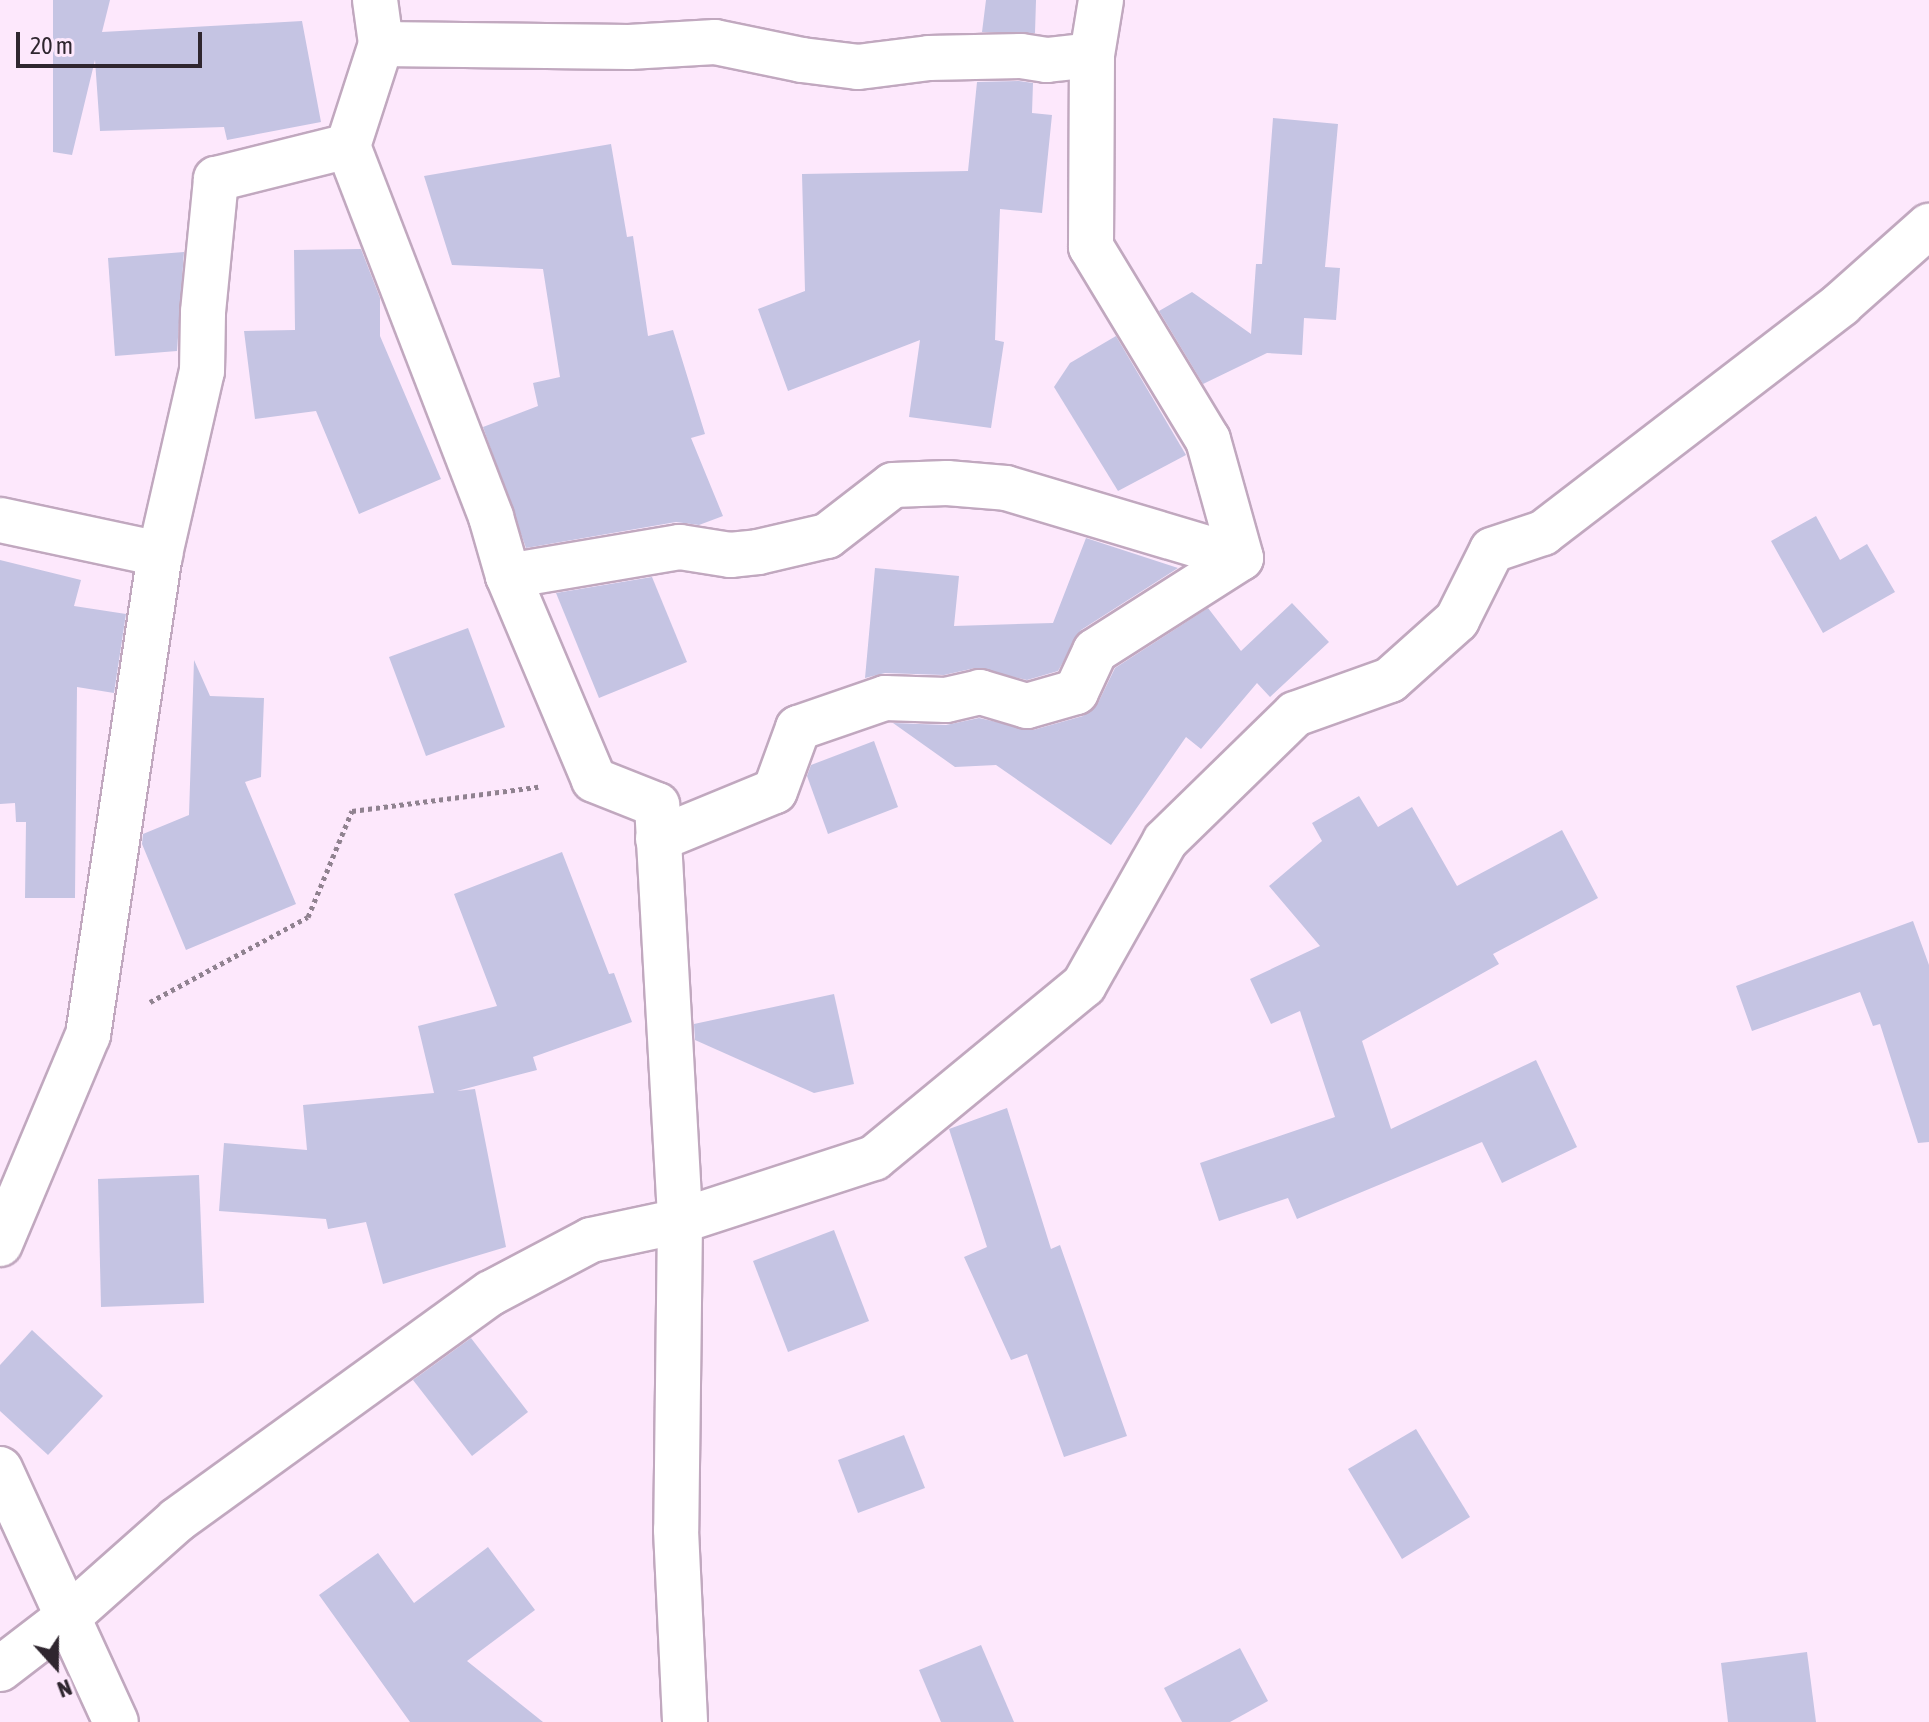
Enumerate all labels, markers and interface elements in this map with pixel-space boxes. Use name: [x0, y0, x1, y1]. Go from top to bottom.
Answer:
scale bar: [20, 16, 206, 66]
text: 20 m: [30, 32, 73, 59]
north arrow: [16, 1626, 96, 1706]
text: N: [54, 1674, 75, 1703]

